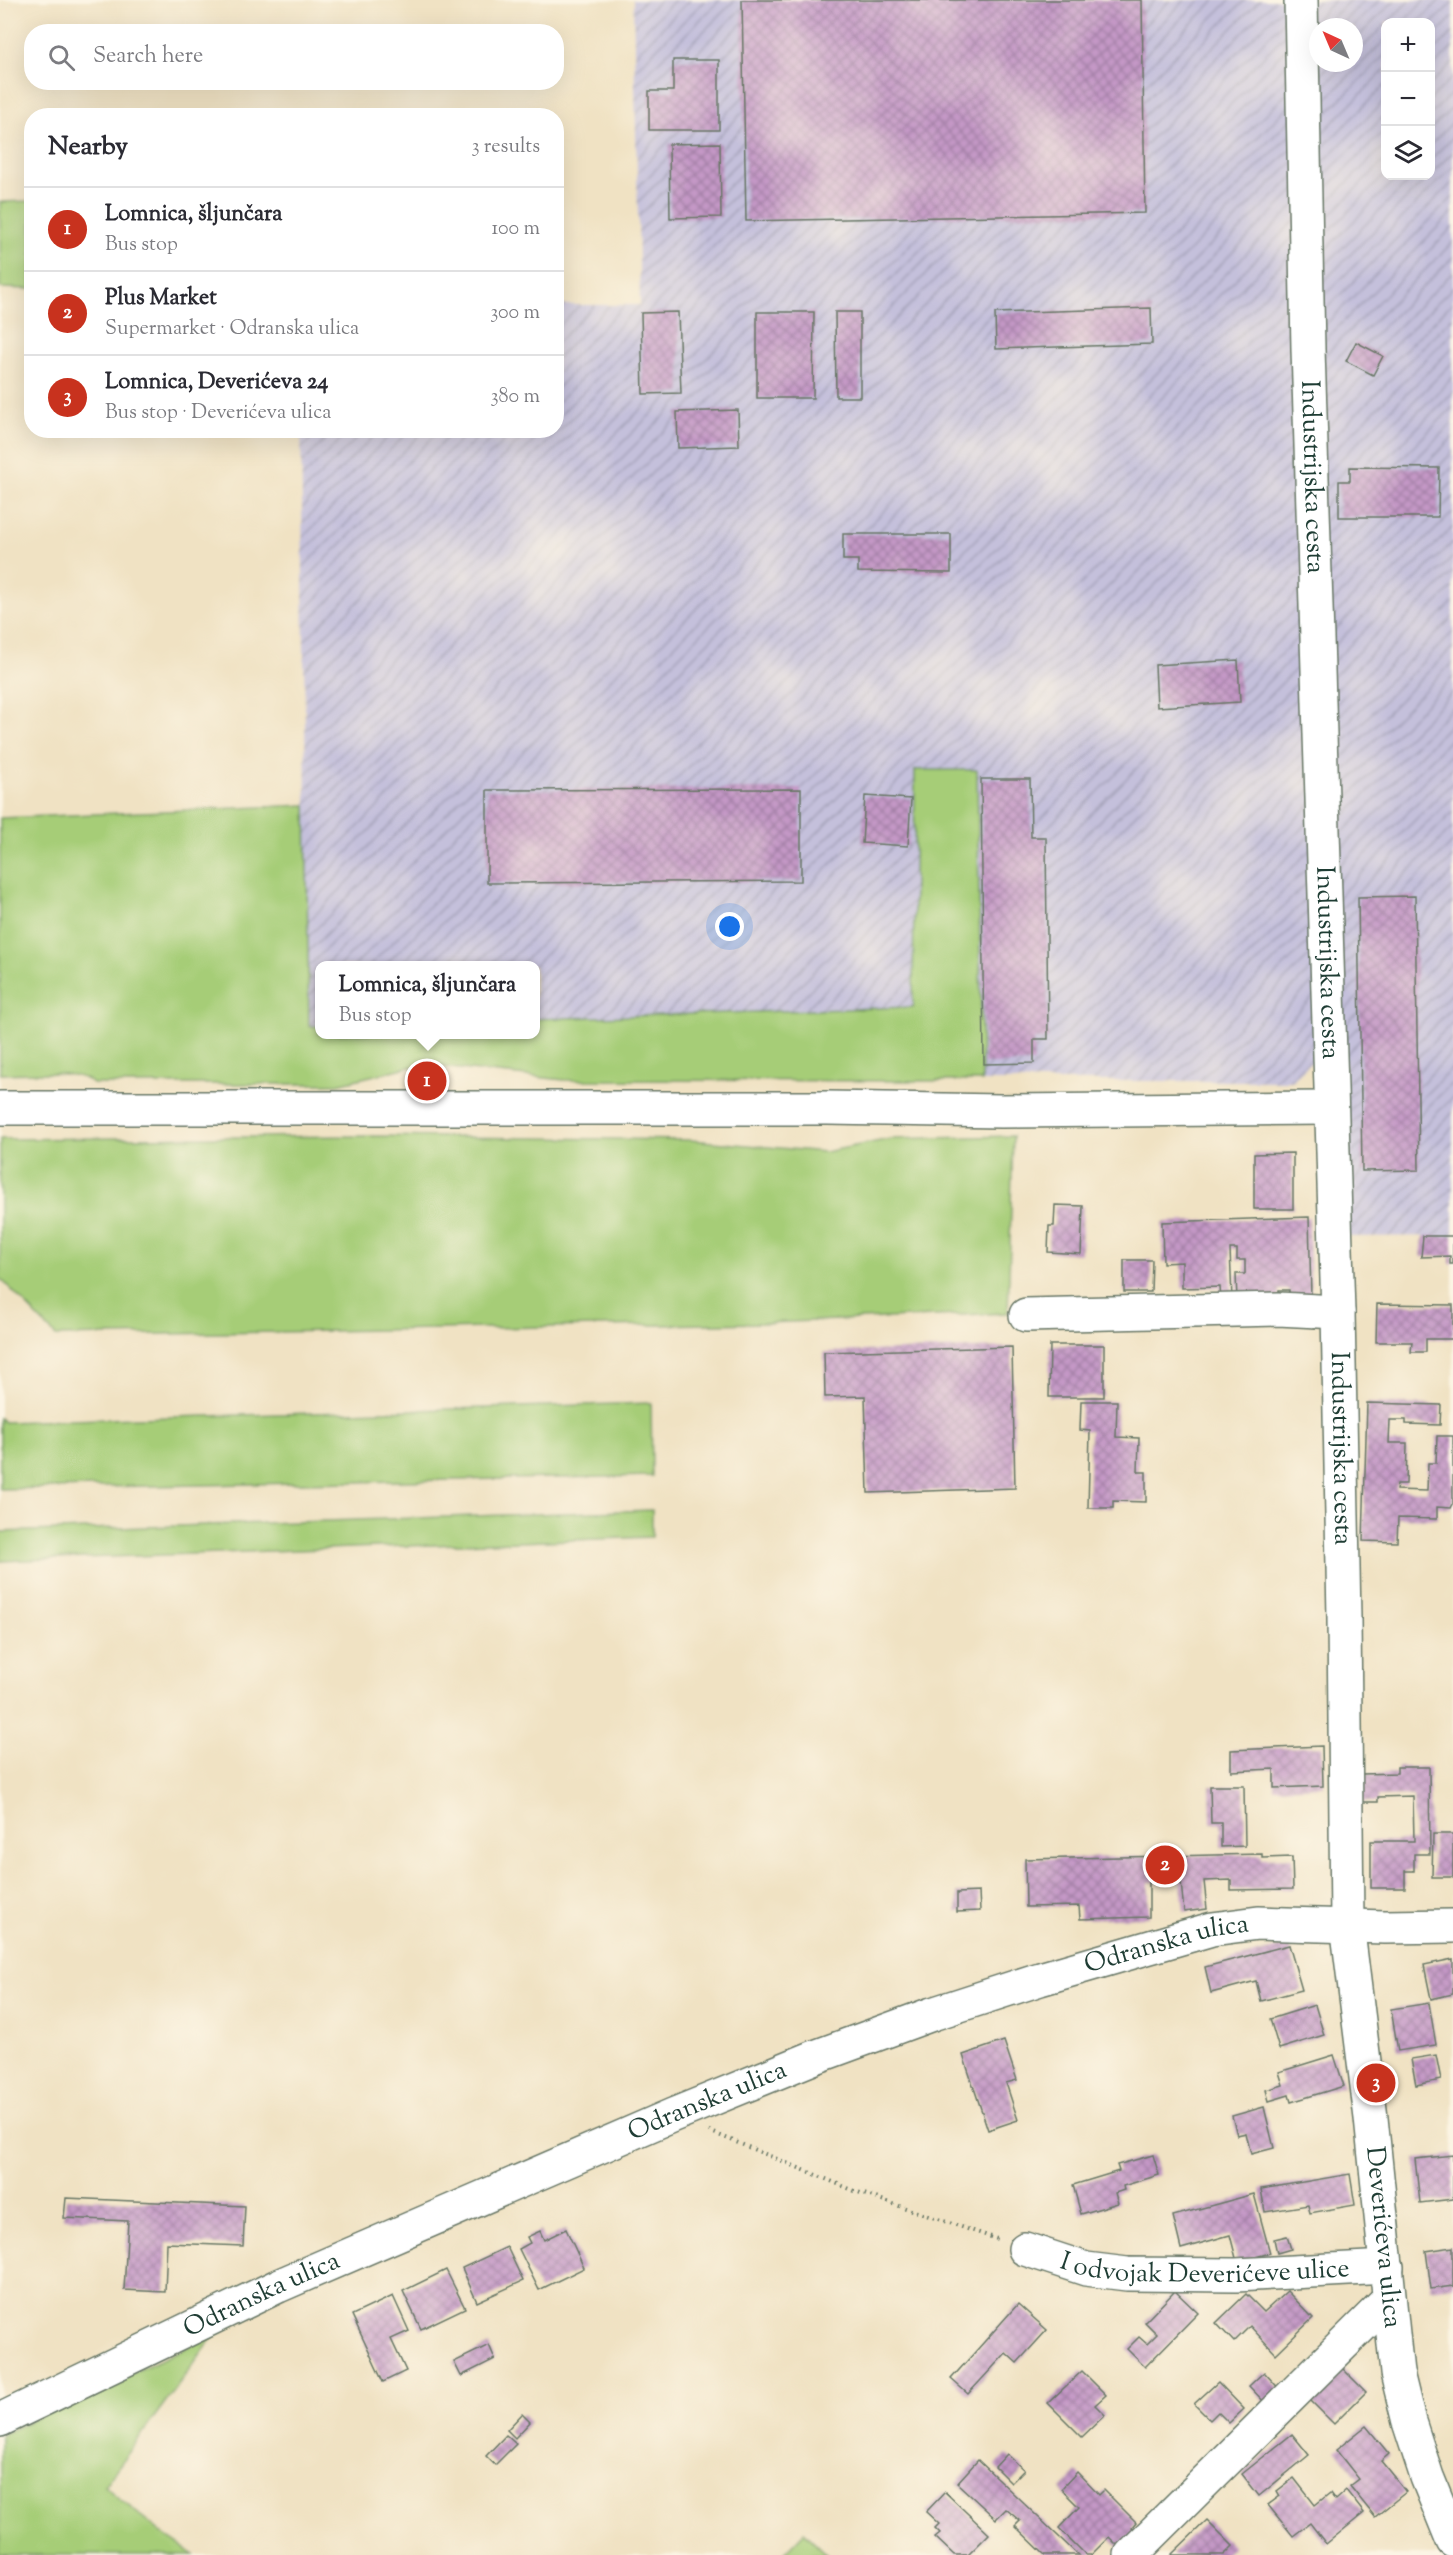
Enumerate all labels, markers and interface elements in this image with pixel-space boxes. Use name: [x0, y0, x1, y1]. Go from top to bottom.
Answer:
north arrow: [1309, 18, 1363, 72]
map controls: [1381, 18, 1435, 180]
button: +: [1381, 18, 1435, 72]
search box: [24, 24, 564, 90]
icon: search: [45, 41, 78, 74]
text: Search here: [93, 41, 203, 73]
button: −: [1381, 72, 1435, 126]
button: layers: [1381, 126, 1435, 180]
text: Nearby: [48, 129, 128, 166]
text: 3 results: [471, 133, 540, 162]
text: Lomnica, šljunčara: [105, 199, 282, 231]
text: 1: [64, 215, 71, 244]
text: 100 m: [491, 215, 540, 244]
text: Bus stop: [105, 231, 178, 260]
text: Plus Market: [105, 283, 217, 315]
text: 2: [63, 299, 72, 328]
text: 300 m: [490, 299, 540, 328]
text: Supermarket · Odranska ulica: [105, 315, 359, 344]
text: Lomnica, Deverićeva 24: [105, 367, 328, 399]
street label: Industrijska cesta: [1290, 380, 1333, 574]
text: 3: [63, 383, 72, 412]
text: 380 m: [491, 383, 540, 412]
text: Bus stop · Deverićeva ulica: [105, 399, 331, 428]
street label: Industrijska cesta: [1306, 865, 1349, 1060]
your location: [715, 912, 744, 941]
popup: [315, 961, 540, 1039]
text: Lomnica, šljunčara: [339, 970, 516, 1002]
text: Bus stop: [339, 1002, 412, 1031]
pin: 1: [408, 1058, 446, 1104]
street label: Industrijska cesta: [1320, 1351, 1361, 1546]
pin: 2: [1146, 1842, 1184, 1888]
street label: Odranska ulica: [1080, 1906, 1251, 1984]
street label: Odranska ulica: [622, 2052, 792, 2151]
pin: 3: [1356, 2060, 1396, 2106]
street label: Deverićeva ulica: [1356, 2145, 1411, 2330]
street label: Odranska ulica: [177, 2243, 346, 2347]
street label: I odvojak Deverićeve ulice: [1055, 2243, 1351, 2294]

